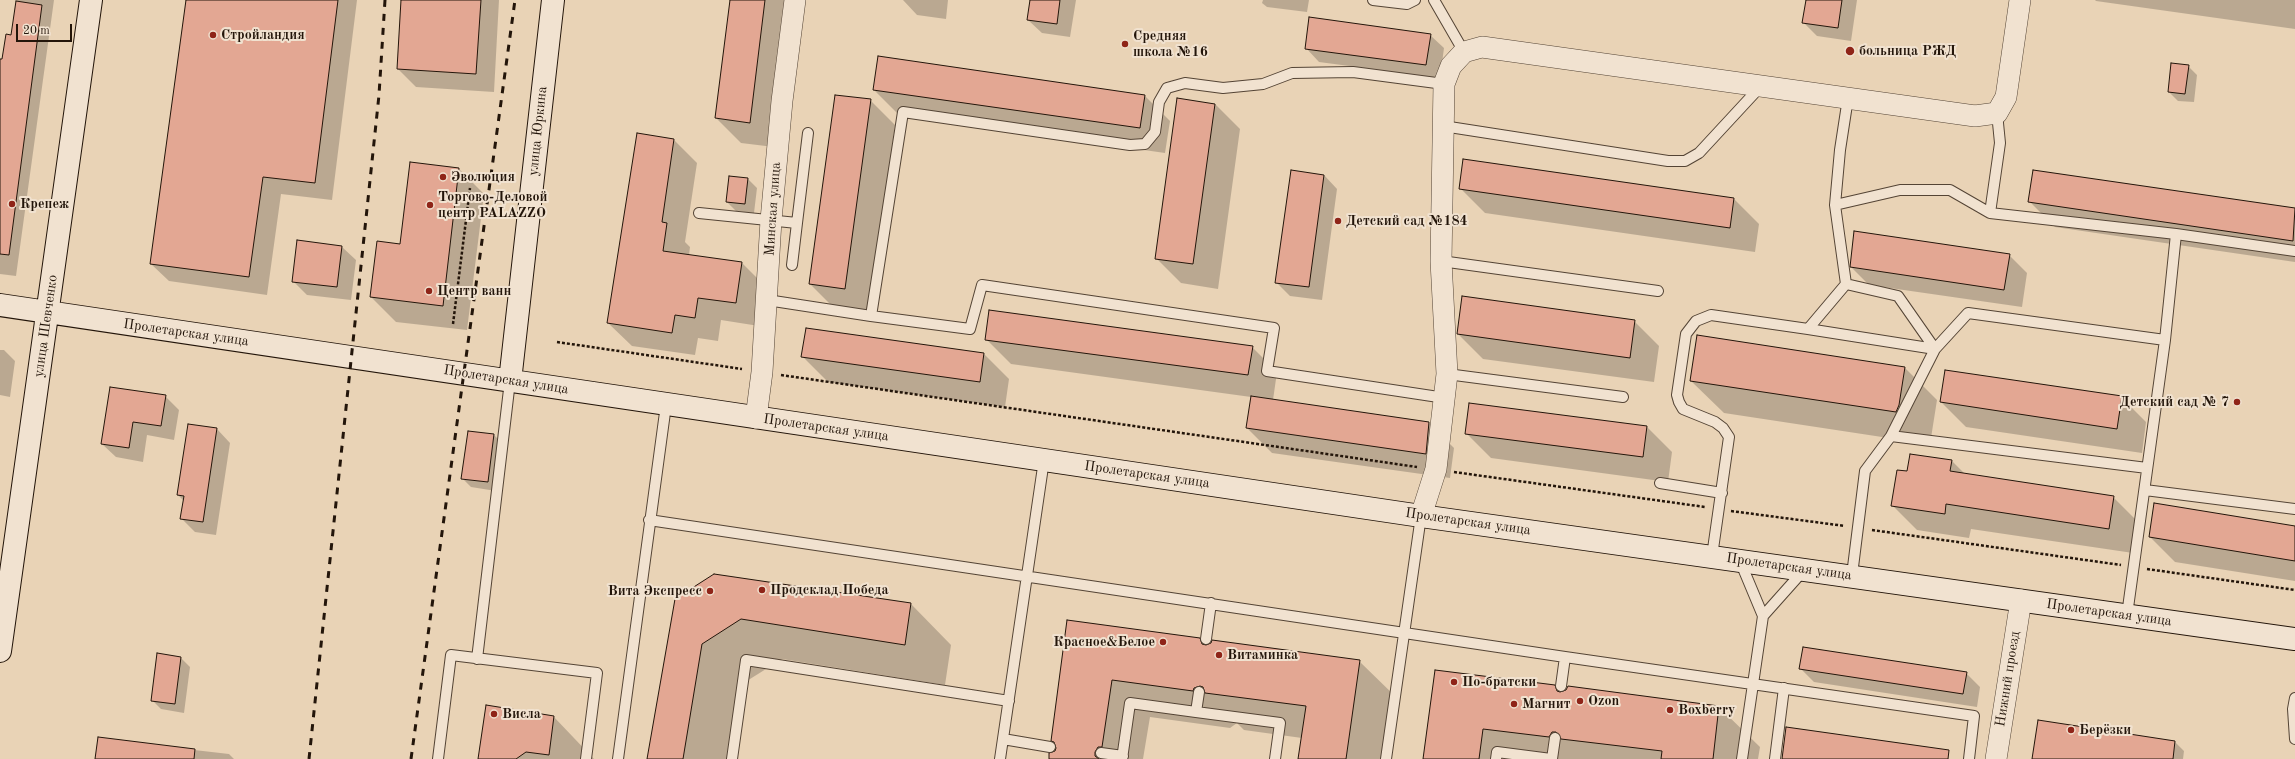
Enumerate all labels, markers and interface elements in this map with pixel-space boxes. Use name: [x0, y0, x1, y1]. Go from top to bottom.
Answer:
scale bar: [18, 16, 74, 42]
text: 20 m: [23, 25, 50, 37]
place label: Стройландия: [221, 27, 305, 43]
place label: Средняя школа №16: [1133, 28, 1208, 60]
marker: Стройландия: [208, 30, 218, 40]
marker: Средняя школа №16: [1120, 39, 1130, 49]
place label: больница РЖД: [1859, 43, 1956, 59]
marker: больница РЖД: [1844, 45, 1856, 57]
street label: улица Юркина: [525, 85, 551, 177]
street label: Минская улица: [761, 162, 785, 256]
place label: Эволюция: [451, 169, 515, 185]
marker: Эволюция: [438, 172, 448, 182]
place label: Торгово-Деловой центр PALAZZO: [438, 189, 548, 222]
place label: Крепеж: [20, 196, 69, 212]
marker: Крепеж: [7, 199, 17, 209]
marker: Торгово-Деловой центр PALAZZO: [425, 200, 435, 210]
place label: Детский сад №184: [1346, 213, 1468, 229]
marker: Детский сад №184: [1333, 216, 1343, 226]
street label: улица Шевченко: [30, 274, 62, 378]
place label: Центр ванн: [437, 283, 511, 299]
marker: Центр ванн: [424, 286, 434, 296]
street label: Пролетарская улица: [122, 316, 250, 350]
street label: Пролетарская улица: [442, 362, 570, 398]
place label: Детский сад № 7: [2120, 394, 2229, 410]
marker: Детский сад № 7: [2232, 397, 2242, 407]
street label: Пролетарская улица: [762, 411, 890, 445]
street label: Пролетарская улица: [1083, 458, 1211, 492]
street label: Пролетарская улица: [1404, 505, 1532, 539]
street label: Пролетарская улица: [1725, 550, 1853, 584]
place label: Продсклад Победа: [770, 582, 889, 598]
place label: Вита Экспресс: [608, 583, 702, 599]
marker: Продсклад Победа: [757, 585, 767, 595]
marker: Вита Экспресс: [705, 586, 715, 596]
street label: Пролетарская улица: [2045, 596, 2173, 630]
street label: Нижний проезд: [1992, 630, 2024, 728]
place label: Красное&Белое: [1053, 634, 1155, 650]
marker: Красное&Белое: [1158, 637, 1168, 647]
place label: Витаминка: [1227, 647, 1298, 663]
marker: Витаминка: [1214, 650, 1224, 660]
place label: По-братски: [1462, 674, 1536, 690]
marker: По-братски: [1449, 677, 1459, 687]
place label: Ozon: [1588, 693, 1619, 709]
place label: Магнит: [1522, 696, 1570, 712]
marker: Ozon: [1575, 696, 1585, 706]
marker: Магнит: [1509, 699, 1519, 709]
place label: Boxberry: [1678, 702, 1735, 718]
marker: Boxberry: [1665, 705, 1675, 715]
place label: Висла: [502, 706, 541, 722]
marker: Висла: [489, 709, 499, 719]
place label: Берёзки: [2079, 722, 2131, 738]
marker: Берёзки: [2066, 725, 2076, 735]

